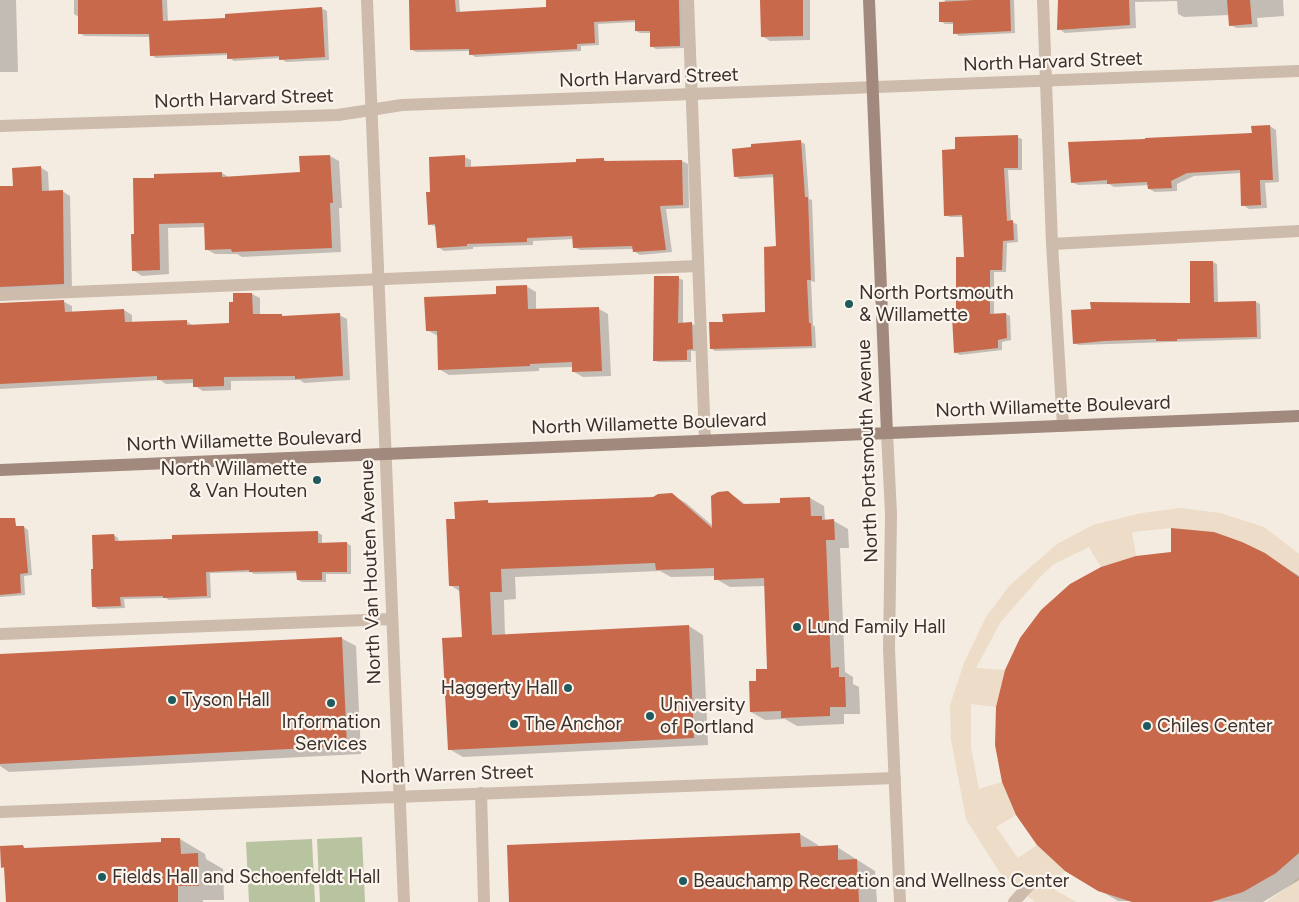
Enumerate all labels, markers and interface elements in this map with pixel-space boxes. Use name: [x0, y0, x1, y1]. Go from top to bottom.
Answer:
street label: North Harvard Street: [963, 47, 1143, 77]
street label: North Harvard Street: [559, 63, 739, 93]
street label: North Harvard Street: [154, 84, 334, 114]
place label: North Portsmouth & Willamette: [859, 282, 1013, 326]
marker: North Portsmouth & Willamette: [843, 298, 855, 310]
street label: North Portsmouth Avenue: [853, 339, 883, 563]
street label: North Willamette Boulevard: [935, 391, 1171, 423]
street label: North Willamette Boulevard: [531, 408, 767, 440]
street label: North Willamette Boulevard: [126, 425, 362, 457]
place label: North Willamette & Van Houten: [160, 458, 307, 502]
street label: North Van Houten Avenue: [356, 459, 386, 685]
marker: North Willamette & Van Houten: [311, 474, 323, 486]
place label: Lund Family Hall: [807, 616, 946, 638]
marker: Lund Family Hall: [791, 621, 803, 633]
place label: Haggerty Hall: [441, 677, 558, 699]
marker: Haggerty Hall: [562, 682, 574, 694]
place label: Tyson Hall: [182, 689, 270, 711]
marker: Tyson Hall: [166, 694, 178, 706]
place label: University of Portland: [660, 694, 754, 738]
marker: Information Services: [325, 697, 337, 709]
marker: University of Portland: [644, 710, 656, 722]
place label: Information Services: [281, 711, 381, 755]
place label: The Anchor: [524, 713, 622, 735]
place label: Chiles Center: [1157, 715, 1272, 737]
marker: The Anchor: [508, 718, 520, 730]
marker: Chiles Center: [1141, 720, 1153, 732]
street label: North Warren Street: [360, 761, 534, 789]
place label: Fields Hall and Schoenfeldt Hall: [112, 866, 380, 888]
place label: Beauchamp Recreation and Wellness Center: [693, 870, 1069, 892]
marker: Fields Hall and Schoenfeldt Hall: [96, 871, 108, 883]
marker: Beauchamp Recreation and Wellness Center: [677, 875, 689, 887]

